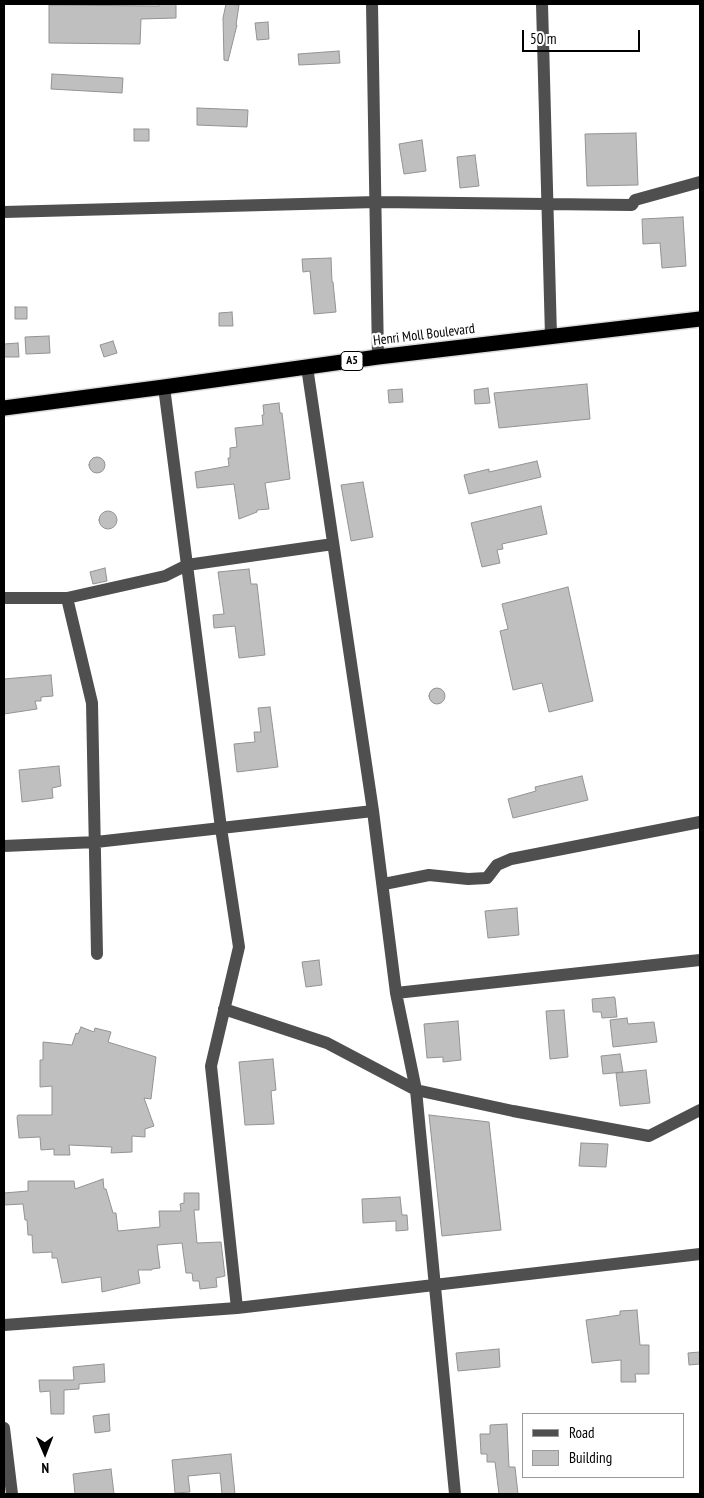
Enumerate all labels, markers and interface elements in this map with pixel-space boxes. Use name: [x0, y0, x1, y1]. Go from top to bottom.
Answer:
scale bar: [524, 20, 642, 52]
text: 50 m: [530, 29, 556, 48]
street label: Henri Moll Boulevard: [372, 320, 476, 350]
road number: A5: [341, 352, 363, 371]
legend: [522, 1413, 684, 1478]
text: Road: [569, 1423, 595, 1442]
north arrow: [20, 1428, 70, 1478]
text: Building: [569, 1448, 612, 1467]
text: N: [41, 1459, 49, 1477]

